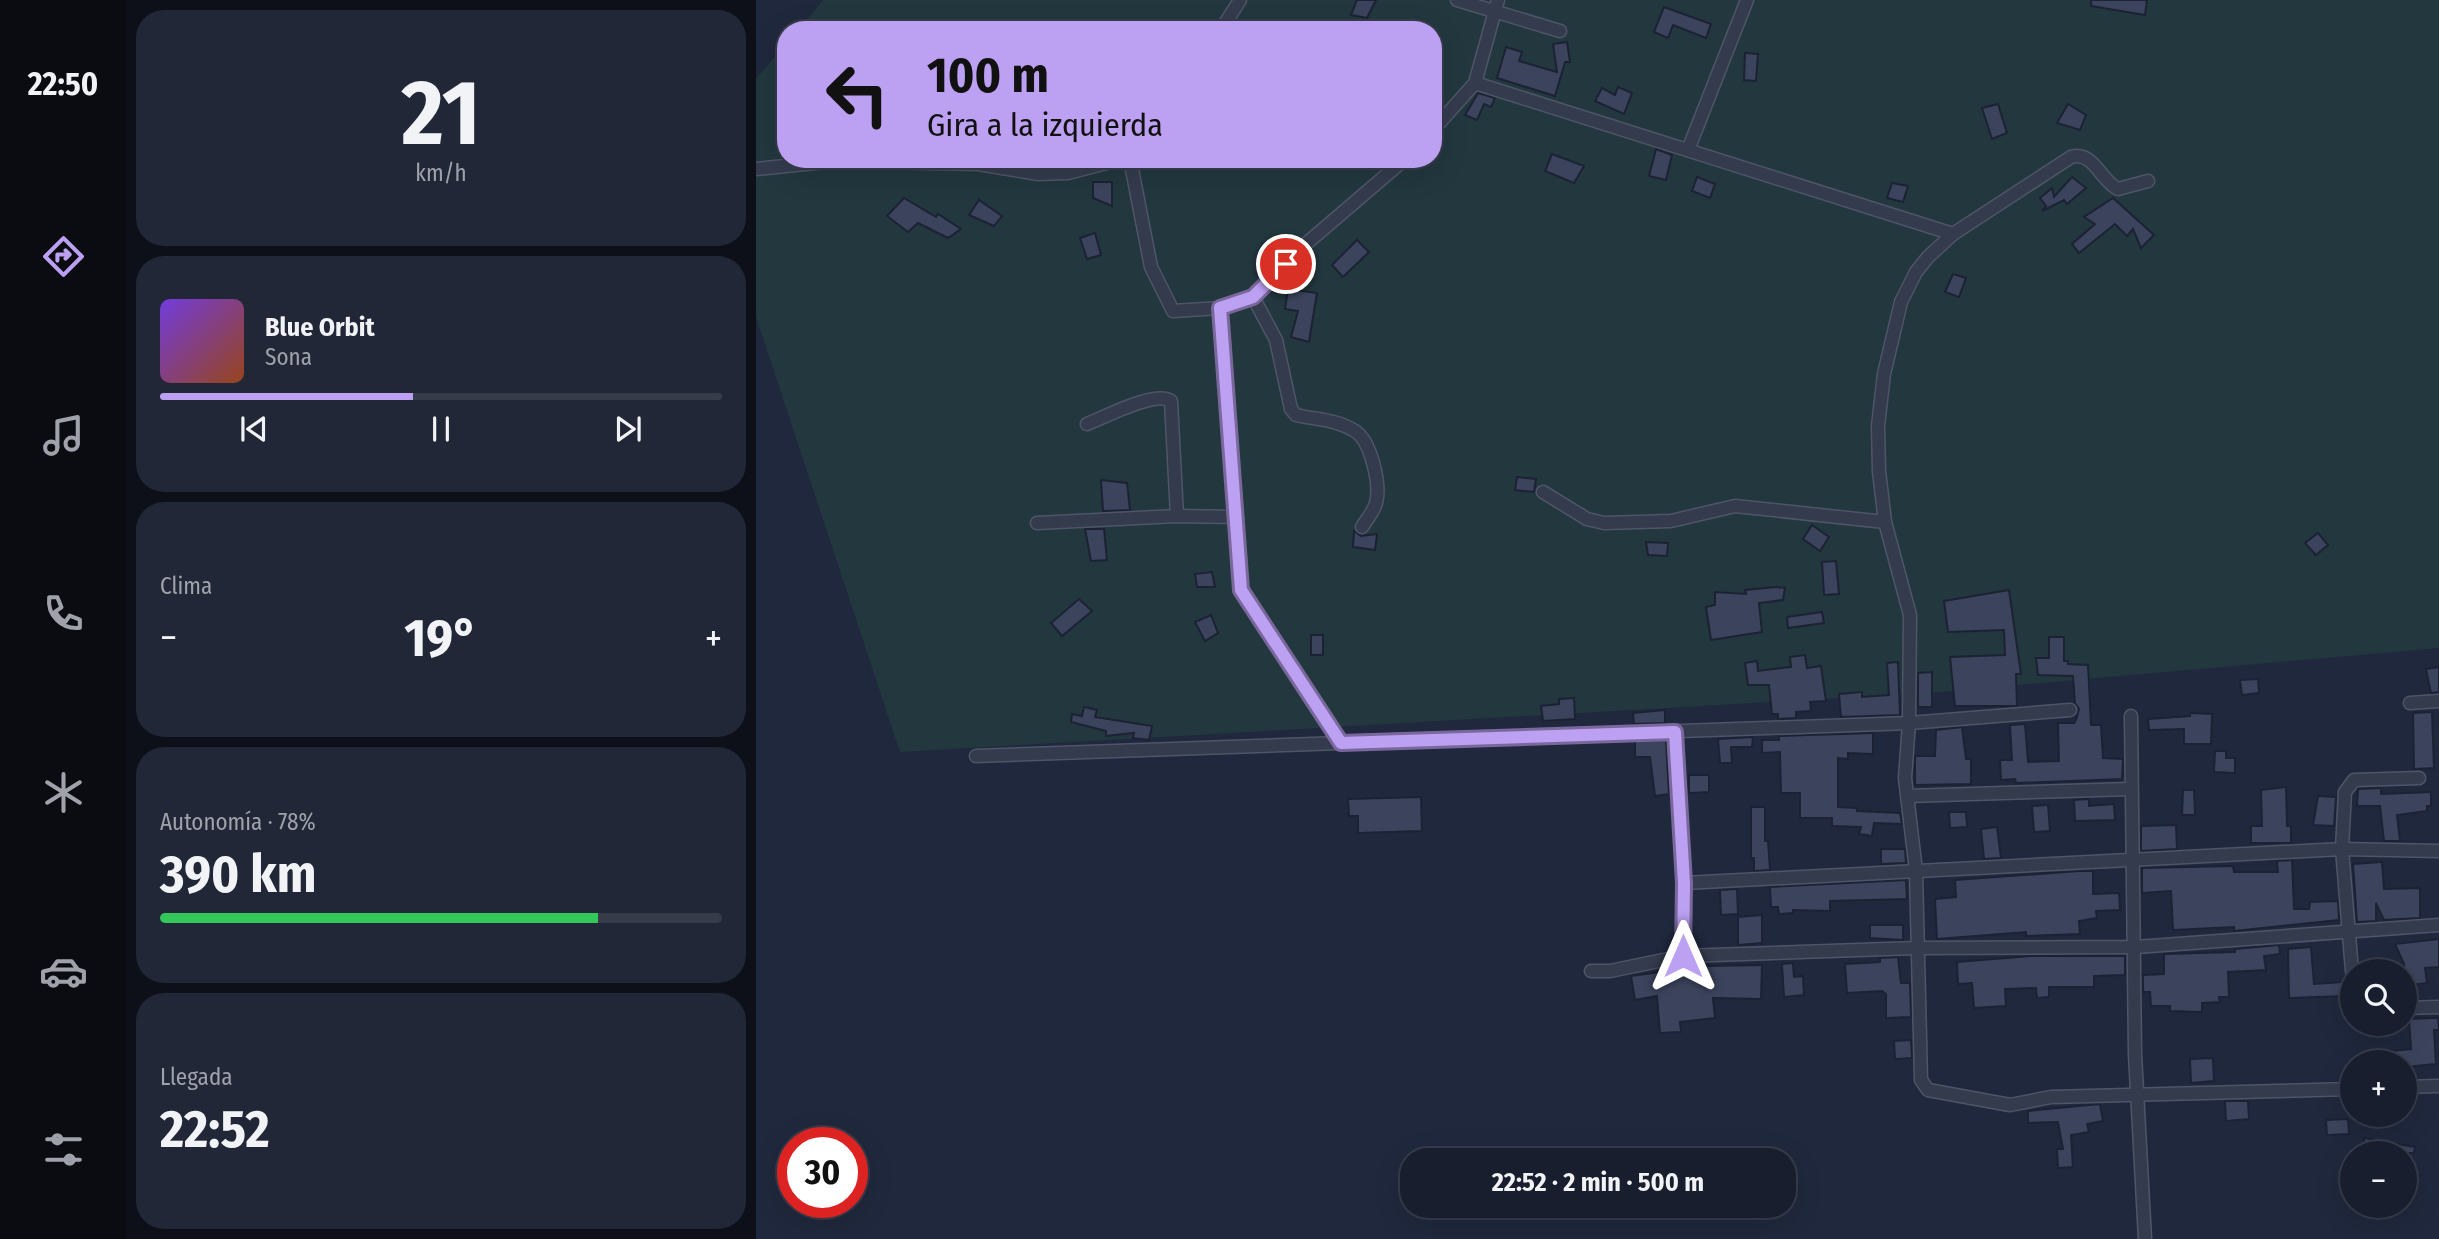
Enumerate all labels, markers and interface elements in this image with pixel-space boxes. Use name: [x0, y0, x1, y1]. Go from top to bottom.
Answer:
text: 100 m: [927, 46, 1049, 105]
icon: left: [812, 49, 903, 140]
text: 21: [401, 59, 481, 168]
text: 22:50: [28, 65, 98, 103]
text: Gira a la izquierda: [927, 106, 1163, 144]
text: km/h: [415, 159, 467, 187]
icon: directions: [39, 232, 88, 281]
pin: [1256, 234, 1316, 294]
icon: arrive: [1267, 245, 1305, 283]
text: Blue Orbit: [265, 312, 375, 343]
text: Sona: [265, 343, 312, 371]
icon: previous: [235, 410, 273, 448]
icon: pause: [422, 410, 460, 448]
icon: next: [609, 410, 647, 448]
icon: music: [39, 411, 88, 460]
text: Clima: [160, 572, 212, 600]
icon: phone: [39, 589, 88, 638]
text: 19°: [404, 607, 478, 670]
text: −: [160, 615, 177, 661]
text: +: [705, 615, 722, 661]
icon: climate: [39, 768, 88, 817]
text: Autonomía · 78%: [160, 808, 316, 836]
text: 390 km: [160, 843, 316, 906]
position arrow: [1646, 919, 1720, 993]
icon: car: [39, 947, 88, 996]
map controls: [2340, 959, 2417, 1218]
button: search: [2340, 959, 2417, 1036]
button: +: [2340, 1050, 2417, 1127]
text: Llegada: [160, 1063, 232, 1091]
text: 22:52: [160, 1098, 269, 1161]
icon: filters: [39, 1125, 88, 1174]
speed limit sign: 30: [777, 1127, 868, 1218]
button: −: [2340, 1141, 2417, 1218]
text: 22:52 · 2 min · 500 m: [1492, 1167, 1704, 1198]

